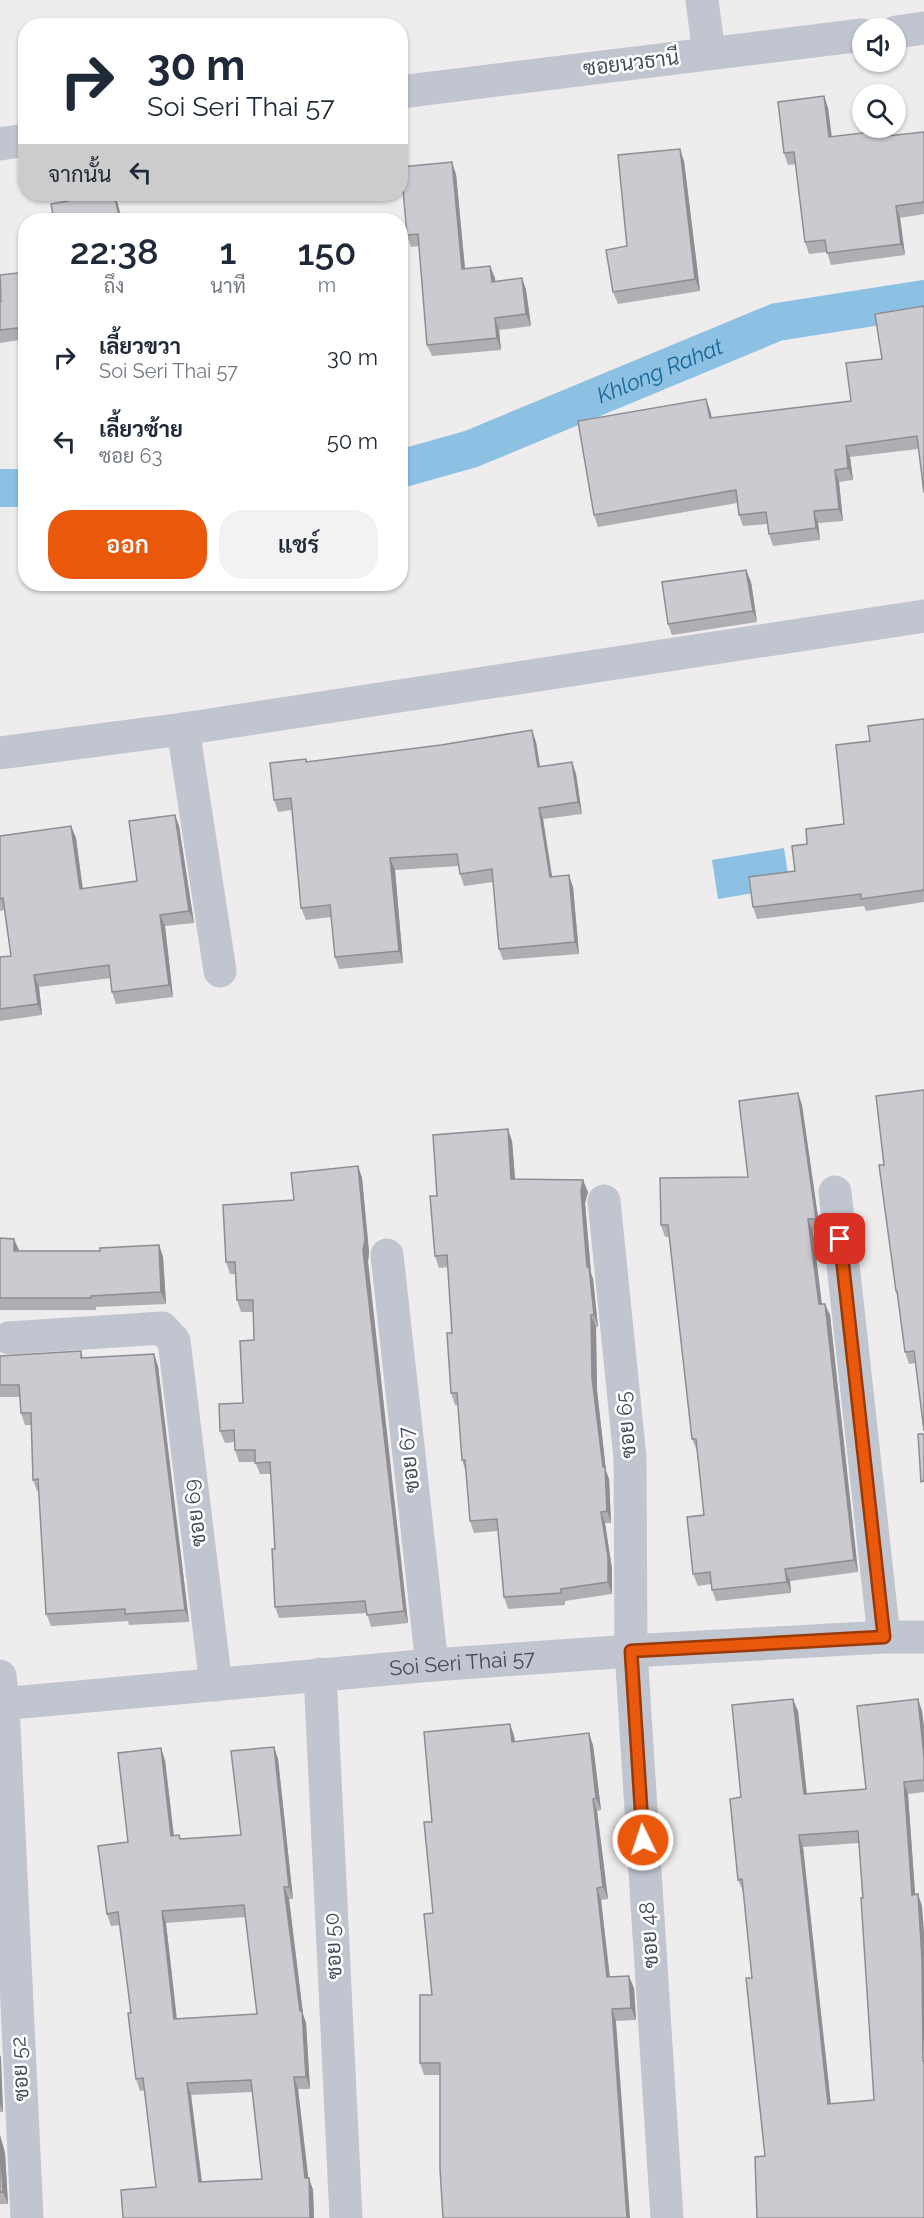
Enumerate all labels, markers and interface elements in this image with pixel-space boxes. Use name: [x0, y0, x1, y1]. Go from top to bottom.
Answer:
map controls: [852, 18, 906, 138]
button: sound: [852, 18, 906, 72]
text: 30 m: [147, 41, 245, 90]
icon: right: [48, 42, 126, 120]
street label: ซอยนวธานี: [582, 44, 680, 81]
button: search: [852, 84, 906, 138]
text: Soi Seri Thai 57: [147, 91, 335, 122]
icon: left: [124, 156, 157, 189]
text: จากนั้น: [48, 161, 112, 187]
text: 22:38: [70, 230, 159, 272]
text: 1: [220, 230, 237, 272]
text: 150: [297, 231, 356, 273]
text: m: [318, 273, 336, 297]
text: ถึง: [104, 274, 124, 298]
text: นาที: [210, 274, 246, 298]
text: เลี้ยวขวา: [99, 333, 181, 359]
water label: Khlong Rahat: [593, 333, 727, 408]
icon: right: [48, 341, 81, 374]
text: 30 m: [327, 344, 378, 370]
text: Soi Seri Thai 57: [99, 359, 238, 383]
text: เลี้ยวซ้าย: [99, 416, 183, 442]
icon: left: [48, 425, 81, 458]
text: 50 m: [327, 428, 378, 454]
text: ซอย 63: [99, 444, 162, 468]
button: ออก: [48, 510, 207, 579]
button: แชร์: [219, 510, 378, 579]
pin: [814, 1213, 865, 1264]
icon: arrive: [823, 1222, 856, 1255]
street label: ซอย 65: [610, 1391, 641, 1459]
street label: ซอย 67: [393, 1425, 424, 1494]
street label: ซอย 69: [178, 1478, 211, 1548]
street label: Soi Seri Thai 57: [388, 1645, 537, 1681]
position arrow: [611, 1808, 675, 1872]
street label: ซอย 48: [634, 1901, 663, 1969]
street label: ซอย 50: [318, 1912, 347, 1980]
street label: ซอย 52: [5, 2036, 34, 2102]

